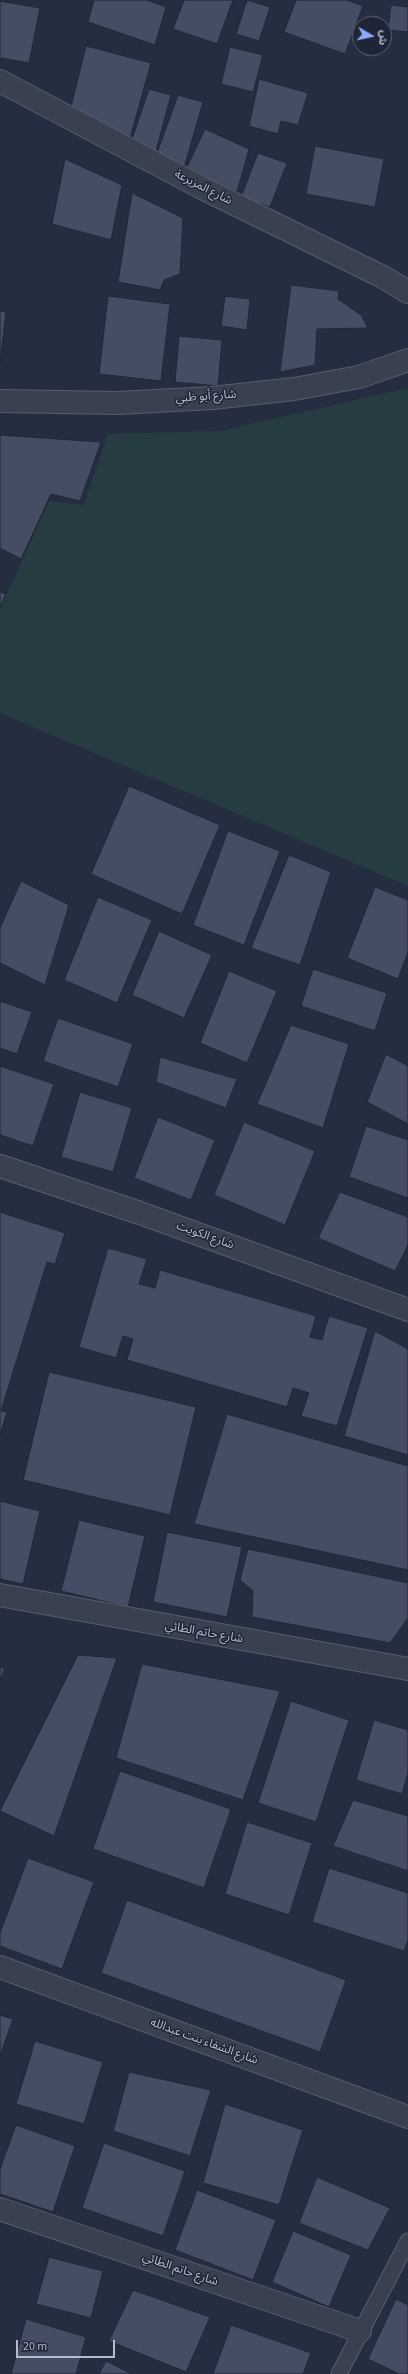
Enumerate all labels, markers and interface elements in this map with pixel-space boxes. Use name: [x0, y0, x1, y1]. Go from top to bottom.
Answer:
north arrow: [352, 16, 392, 56]
text: ش: [375, 29, 392, 46]
street label: شارع المزيرعة: [172, 167, 234, 209]
street label: شارع أبو ظبي: [175, 388, 237, 406]
street label: شارع الكويت: [174, 1219, 236, 1253]
street label: شارع حاتم الطائي: [164, 1619, 244, 1647]
street label: شارع الشفاء بنت عبدالله: [148, 2016, 260, 2068]
street label: شارع حاتم الطائي: [140, 2250, 220, 2290]
scale bar: [18, 2332, 117, 2358]
text: 20 m: [23, 2338, 47, 2355]

